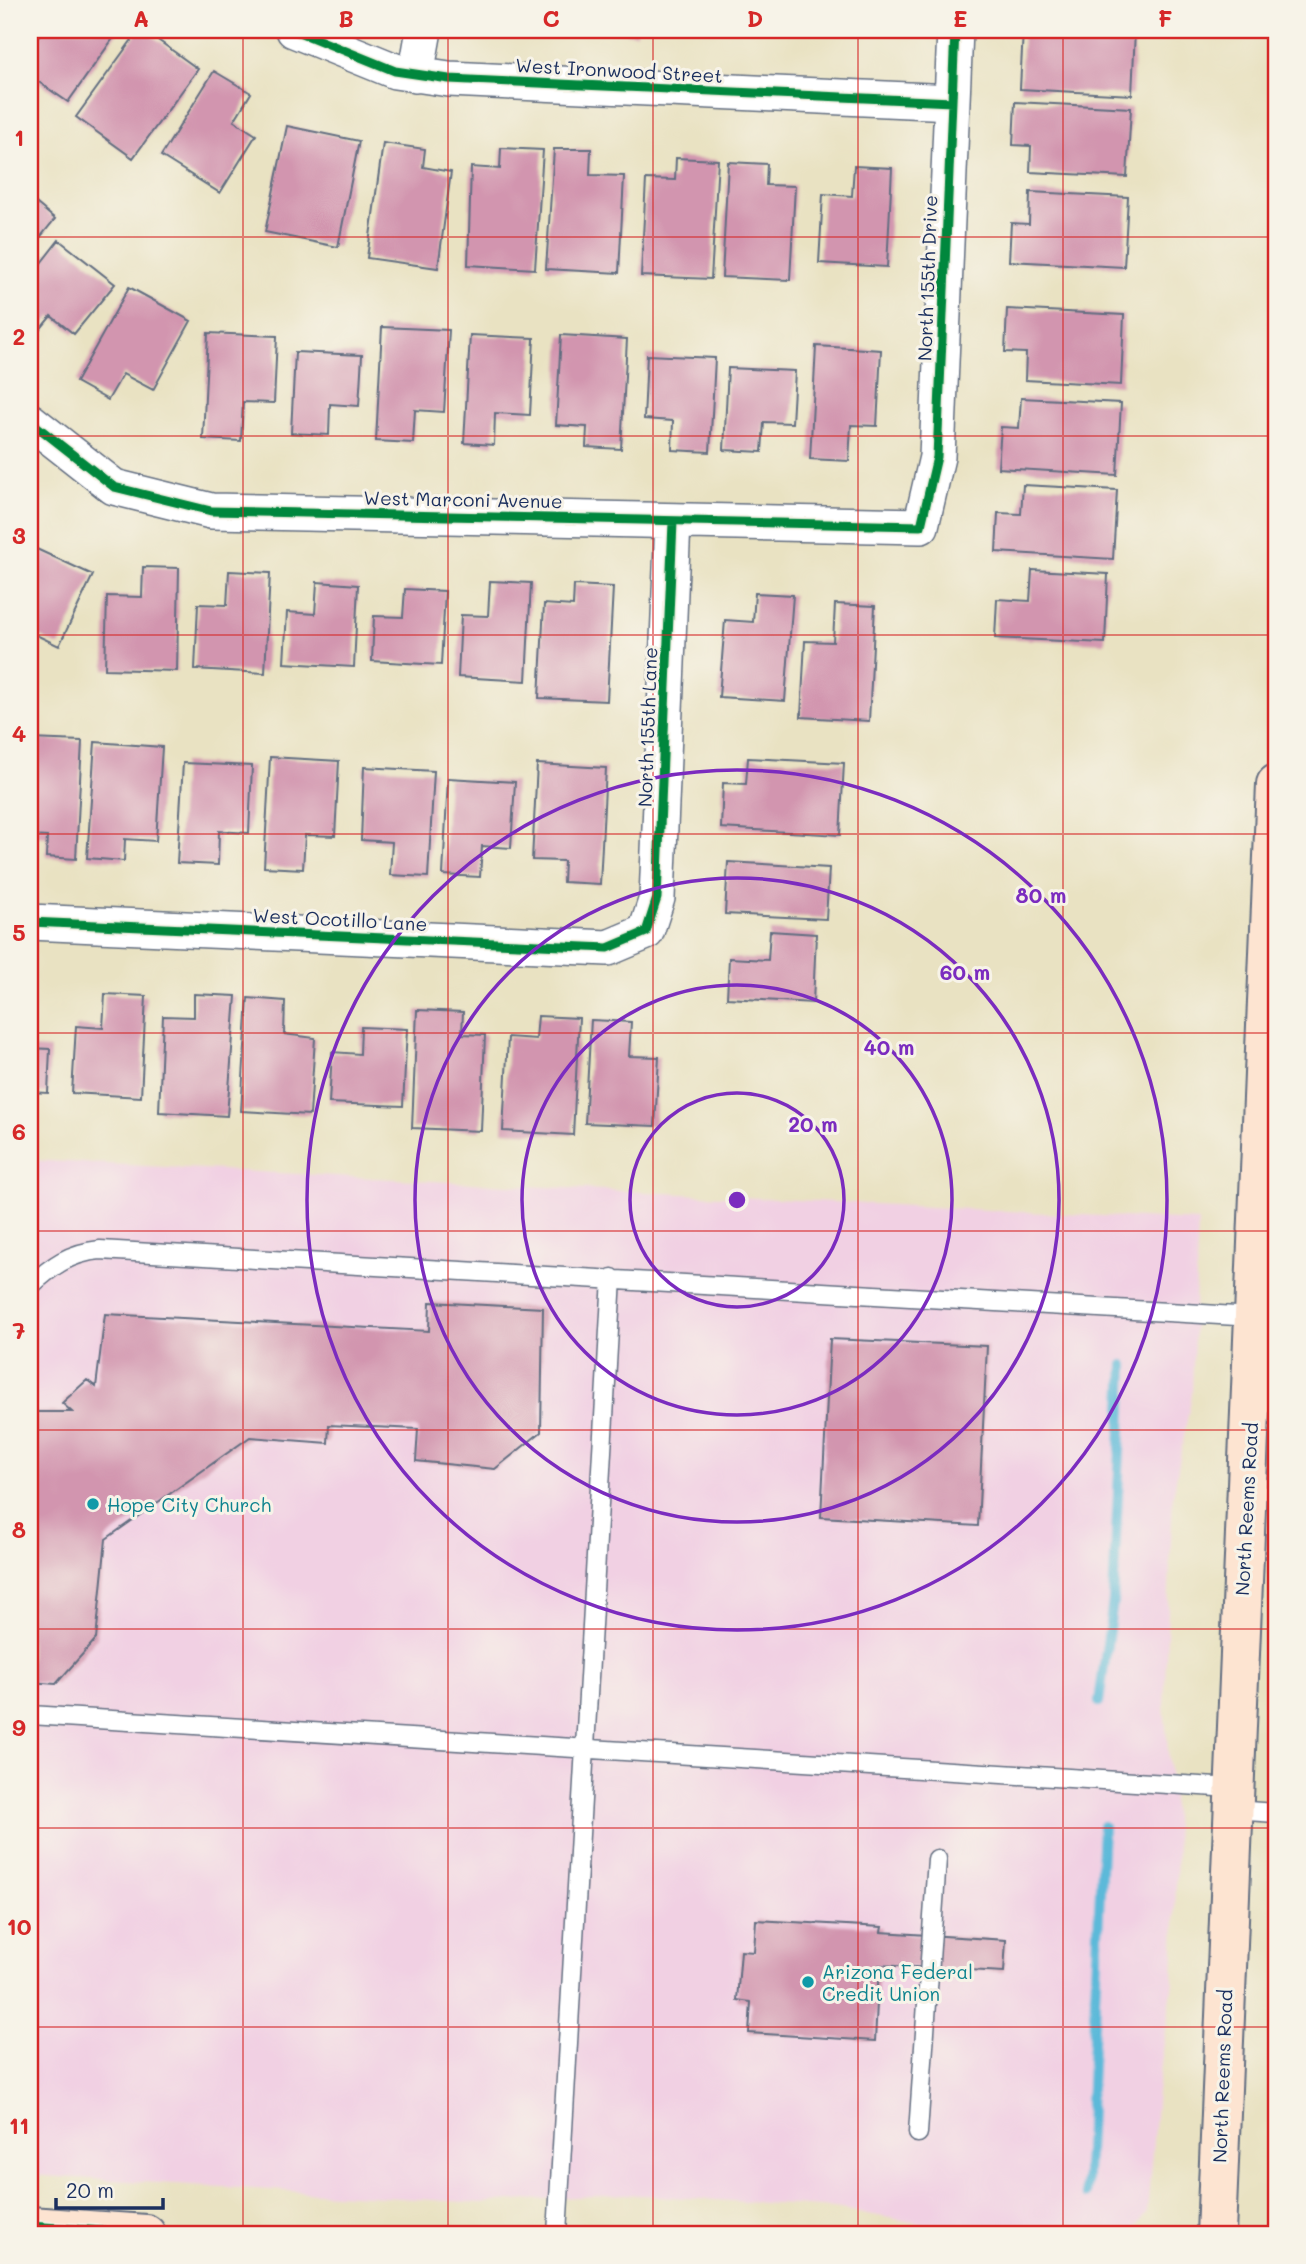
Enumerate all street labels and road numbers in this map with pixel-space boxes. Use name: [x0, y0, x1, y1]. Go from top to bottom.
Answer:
street label: West Ironwood Street: [515, 52, 723, 88]
street label: North 155th Drive: [912, 195, 942, 361]
street label: West Marconi Avenue: [363, 485, 563, 513]
street label: North 155th Lane: [632, 647, 662, 807]
street label: West Ocotillo Lane: [252, 902, 428, 936]
street label: North Reems Road: [1229, 1422, 1263, 1596]
street label: North Reems Road: [1206, 1989, 1238, 2163]

